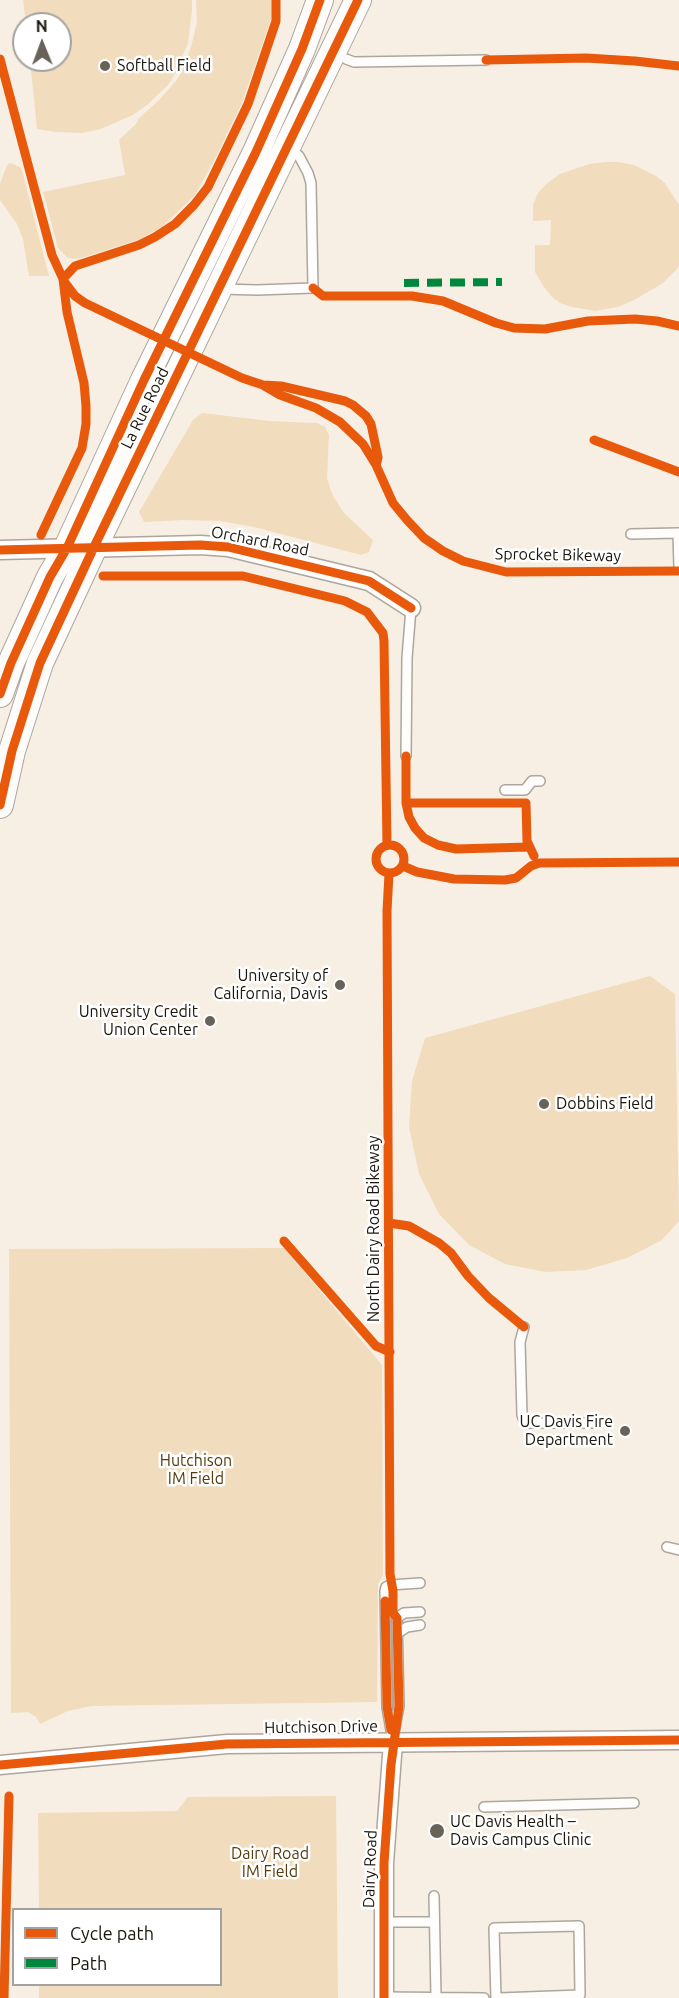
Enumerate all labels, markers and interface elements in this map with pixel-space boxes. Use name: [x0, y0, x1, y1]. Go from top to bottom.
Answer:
north arrow: [12, 12, 72, 72]
text: N: [36, 17, 48, 35]
place label: Softball Field: [117, 56, 211, 76]
marker: Softball Field: [98, 59, 112, 73]
street label: La Rue Road: [117, 364, 173, 452]
street label: Orchard Road: [209, 522, 311, 560]
street label: Sprocket Bikeway: [495, 544, 621, 566]
place label: University of California, Davis: [213, 966, 328, 1004]
marker: University of California, Davis: [333, 978, 347, 992]
place label: University Credit Union Center: [79, 1002, 198, 1040]
marker: University Credit Union Center: [203, 1014, 217, 1028]
place label: Dobbins Field: [556, 1094, 654, 1114]
marker: Dobbins Field: [537, 1097, 551, 1111]
street label: North Dairy Road Bikeway: [364, 1136, 384, 1322]
place label: UC Davis Fire Department: [520, 1412, 613, 1450]
marker: UC Davis Fire Department: [618, 1424, 632, 1438]
park label: Hutchison IM Field: [160, 1451, 232, 1489]
street label: Hutchison Drive: [264, 1716, 378, 1738]
place label: UC Davis Health – Davis Campus Clinic: [450, 1812, 591, 1850]
marker: UC Davis Health – Davis Campus Clinic: [428, 1822, 446, 1840]
street label: Dairy Road: [359, 1830, 381, 1908]
park label: Dairy Road IM Field: [231, 1844, 309, 1882]
legend: [12, 1908, 222, 1986]
text: Cycle path: [70, 1923, 154, 1943]
text: Path: [70, 1953, 107, 1973]

